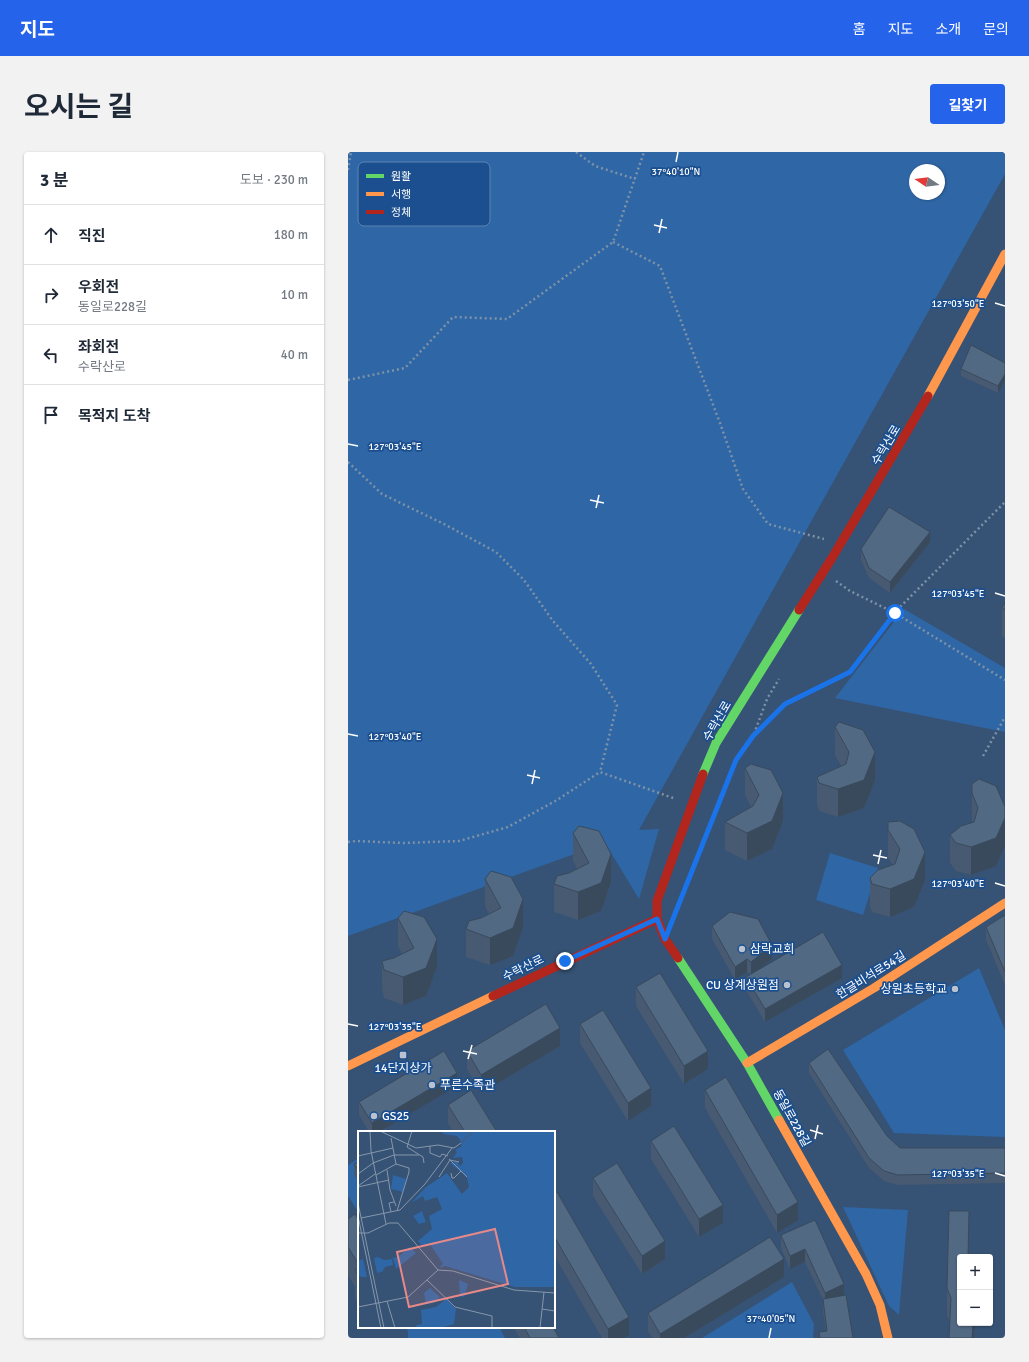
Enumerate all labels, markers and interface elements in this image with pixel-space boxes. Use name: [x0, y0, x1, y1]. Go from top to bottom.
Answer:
text: 지도: [20, 18, 55, 42]
text: 홈: [853, 21, 866, 38]
text: 지도: [888, 21, 913, 38]
text: 소개: [935, 21, 961, 38]
text: 문의: [983, 21, 1009, 38]
button: 길찾기: [930, 84, 1005, 124]
text: 오시는 길: [24, 90, 133, 124]
legend: [358, 162, 490, 226]
north arrow: [909, 164, 945, 200]
text: 37°40'10"N: [652, 166, 700, 178]
text: 3 분: [40, 170, 69, 191]
text: 원활: [391, 170, 411, 183]
text: 도보 · 230 m: [240, 172, 308, 188]
text: 서행: [391, 188, 411, 201]
text: 정체: [391, 206, 411, 219]
icon: ahead: [40, 224, 62, 246]
text: 직진: [78, 227, 106, 245]
text: 180 m: [274, 227, 308, 243]
text: 우회전: [78, 278, 119, 296]
icon: right: [40, 284, 62, 306]
text: 10 m: [281, 287, 308, 303]
text: 127°03'50"E: [931, 298, 985, 310]
text: 동일로228길: [78, 299, 147, 315]
text: 좌회전: [78, 338, 119, 356]
icon: left: [40, 344, 62, 366]
text: 40 m: [281, 347, 308, 363]
text: 수락산로: [78, 359, 126, 375]
icon: arrive: [40, 404, 62, 426]
text: 목적지 도착: [78, 407, 150, 425]
street label: 수락산로: [869, 422, 904, 468]
text: 127°03'45"E: [368, 441, 422, 453]
text: 127°03'45"E: [931, 588, 985, 600]
route start: [886, 604, 904, 622]
street label: 수락산로: [700, 698, 735, 744]
text: 127°03'40"E: [368, 731, 422, 743]
text: 127°03'40"E: [931, 878, 985, 890]
place label: 삼락교회: [750, 942, 794, 957]
marker: 삼락교회: [737, 944, 747, 954]
street label: 한글비석로54길: [834, 948, 909, 1003]
street label: 수락산로: [500, 952, 546, 985]
route end: [556, 952, 574, 970]
place label: CU 상계상원점: [706, 978, 779, 993]
marker: CU 상계상원점: [782, 980, 792, 990]
place label: 상원초등학교: [881, 982, 947, 997]
marker: 상원초등학교: [950, 984, 960, 994]
text: 127°03'35"E: [368, 1021, 422, 1033]
marker: 14단지상가: [398, 1050, 408, 1060]
place label: 14단지상가: [374, 1061, 432, 1076]
place label: 푸른수족관: [440, 1078, 495, 1093]
marker: 푸른수족관: [427, 1080, 437, 1090]
street label: 동일로228길: [770, 1087, 814, 1150]
place label: GS25: [382, 1109, 409, 1124]
marker: GS25: [369, 1111, 379, 1121]
inset map: [358, 1131, 555, 1328]
text: 127°03'35"E: [931, 1168, 985, 1180]
map controls: [957, 1254, 993, 1326]
button: +: [957, 1254, 993, 1290]
button: −: [957, 1290, 993, 1326]
text: 37°40'05"N: [747, 1313, 795, 1325]

